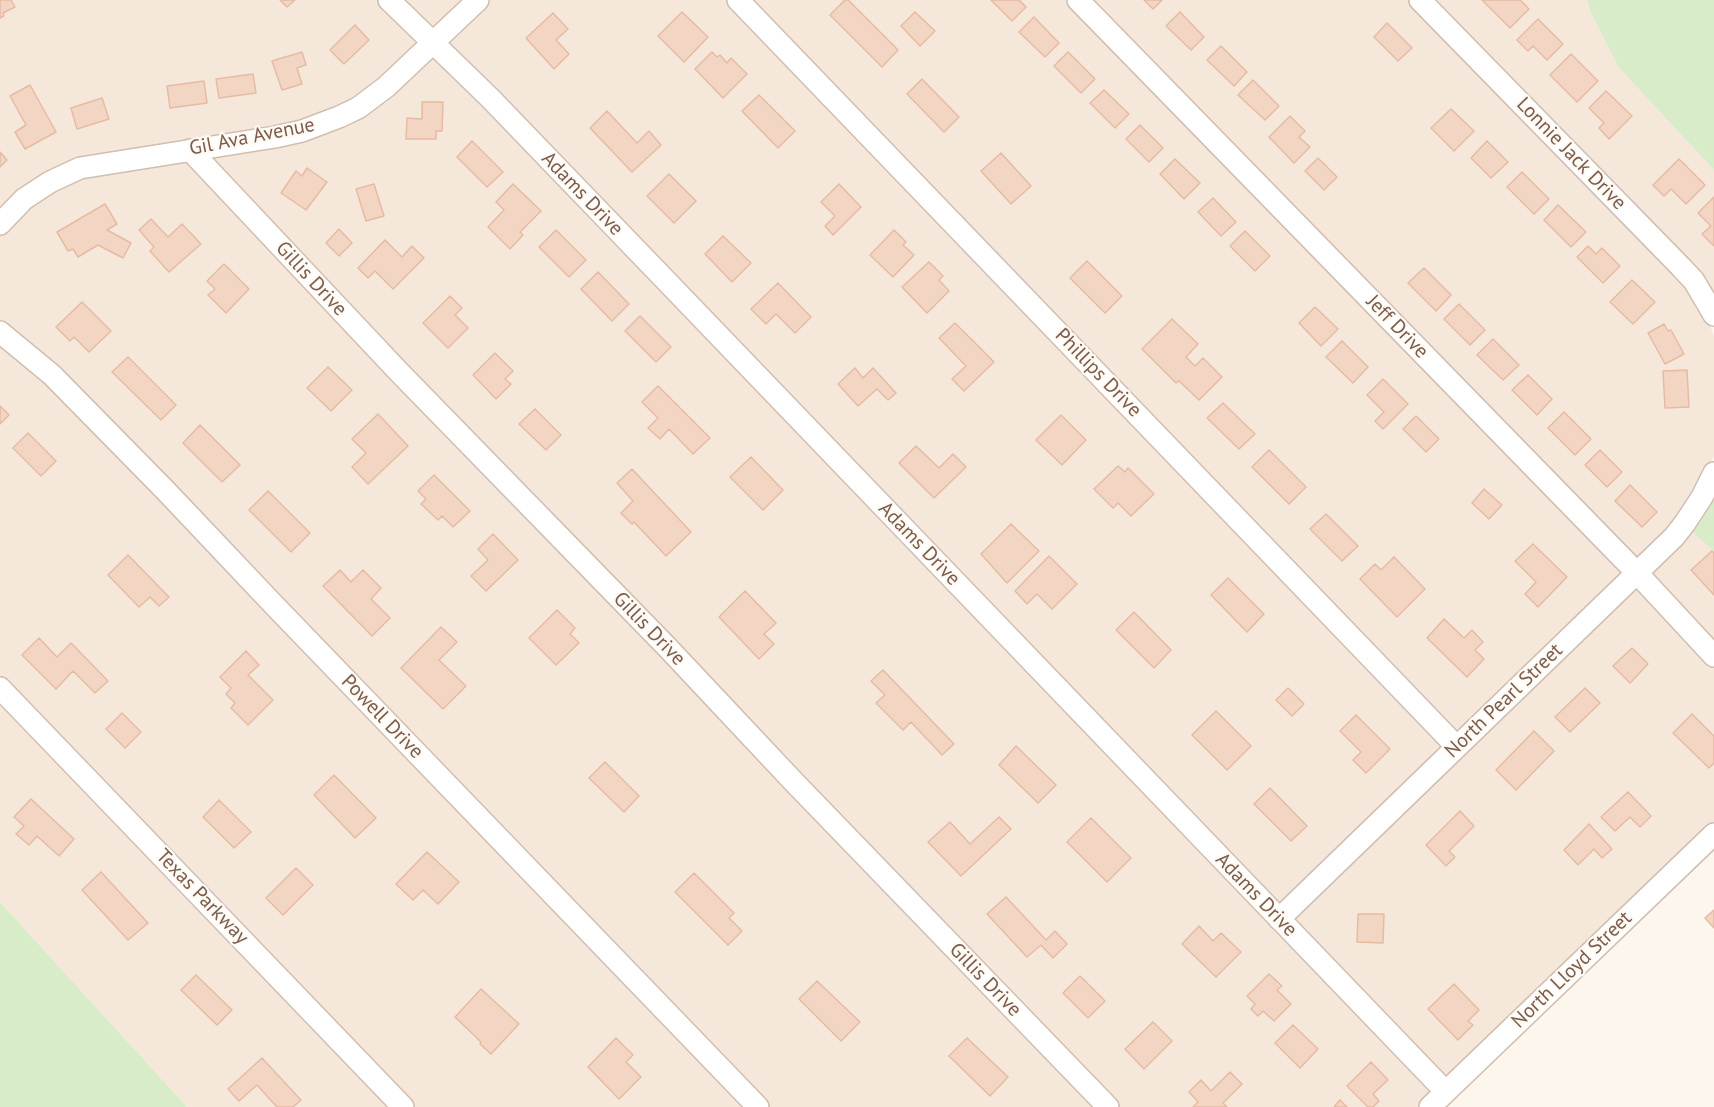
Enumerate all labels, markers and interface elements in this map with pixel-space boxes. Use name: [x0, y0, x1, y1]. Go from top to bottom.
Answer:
street label: Lonnie Jack Drive: [1511, 93, 1631, 215]
street label: Gil Ava Avenue: [187, 113, 317, 161]
street label: Adams Drive: [536, 147, 628, 241]
street label: Gillis Drive: [270, 237, 352, 321]
street label: Jeff Drive: [1361, 290, 1433, 364]
street label: Phillips Drive: [1050, 324, 1146, 422]
street label: Adams Drive: [873, 497, 965, 591]
street label: Gillis Drive: [608, 587, 690, 671]
street label: North Pearl Street: [1440, 639, 1568, 763]
street label: Powell Drive: [336, 670, 428, 764]
street label: Texas Parkway: [151, 844, 253, 950]
street label: Adams Drive: [1210, 848, 1302, 942]
street label: North Lloyd Street: [1507, 907, 1637, 1033]
street label: Gillis Drive: [944, 938, 1026, 1022]

